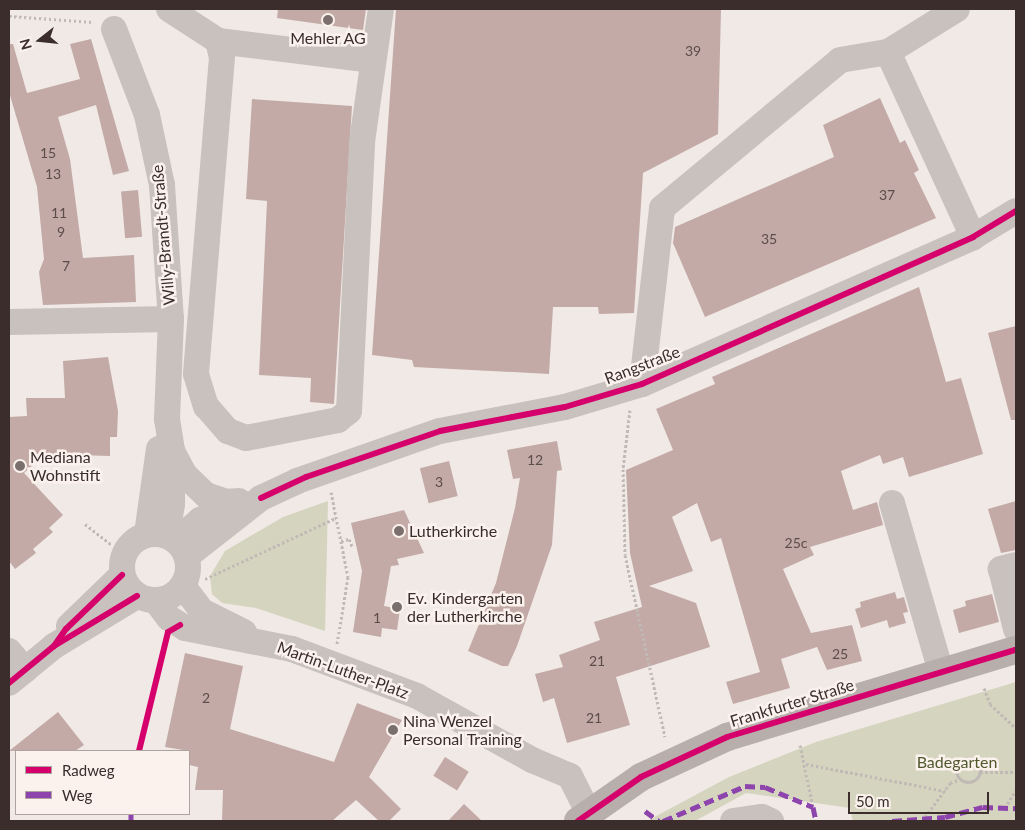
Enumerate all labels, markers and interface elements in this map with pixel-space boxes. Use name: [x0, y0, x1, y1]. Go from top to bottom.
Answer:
marker: Mehler AG: [322, 14, 334, 26]
north arrow: [15, 15, 65, 65]
place label: Mehler AG: [290, 28, 366, 48]
text: N: [15, 37, 35, 52]
house number: 39: [685, 43, 701, 59]
house number: 15: [40, 145, 56, 161]
street label: Willy-Brandt-Straße: [147, 164, 179, 306]
house number: 13: [45, 166, 61, 182]
house number: 37: [879, 187, 895, 203]
house number: 11: [51, 205, 67, 221]
house number: 9: [57, 224, 65, 240]
house number: 35: [761, 231, 777, 247]
house number: 7: [62, 258, 70, 274]
street label: Rangstraße: [602, 342, 682, 388]
place label: Mediana Wohnstift: [30, 447, 100, 485]
house number: 12: [527, 452, 543, 468]
marker: Mediana Wohnstift: [14, 460, 26, 472]
house number: 3: [435, 474, 443, 490]
place label: Lutherkirche: [409, 521, 497, 541]
marker: Lutherkirche: [393, 525, 405, 537]
house number: 25c: [785, 535, 807, 551]
place label: Ev. Kindergarten der Lutherkirche: [407, 588, 523, 626]
marker: Ev. Kindergarten der Lutherkirche: [391, 601, 403, 613]
house number: 1: [373, 610, 381, 626]
street label: Martin-Luther-Platz: [275, 637, 411, 703]
house number: 25: [832, 646, 848, 662]
house number: 21: [589, 653, 605, 669]
street label: Frankfurter Straße: [728, 675, 856, 731]
house number: 2: [202, 690, 210, 706]
house number: 21: [586, 710, 602, 726]
place label: Nina Wenzel Personal Training: [403, 711, 522, 749]
marker: Nina Wenzel Personal Training: [387, 724, 399, 736]
legend: [15, 750, 190, 815]
park label: Badegarten: [917, 752, 997, 772]
text: Radweg: [62, 761, 115, 779]
scale bar: [850, 782, 991, 814]
text: Weg: [62, 786, 92, 804]
text: 50 m: [856, 792, 890, 810]

